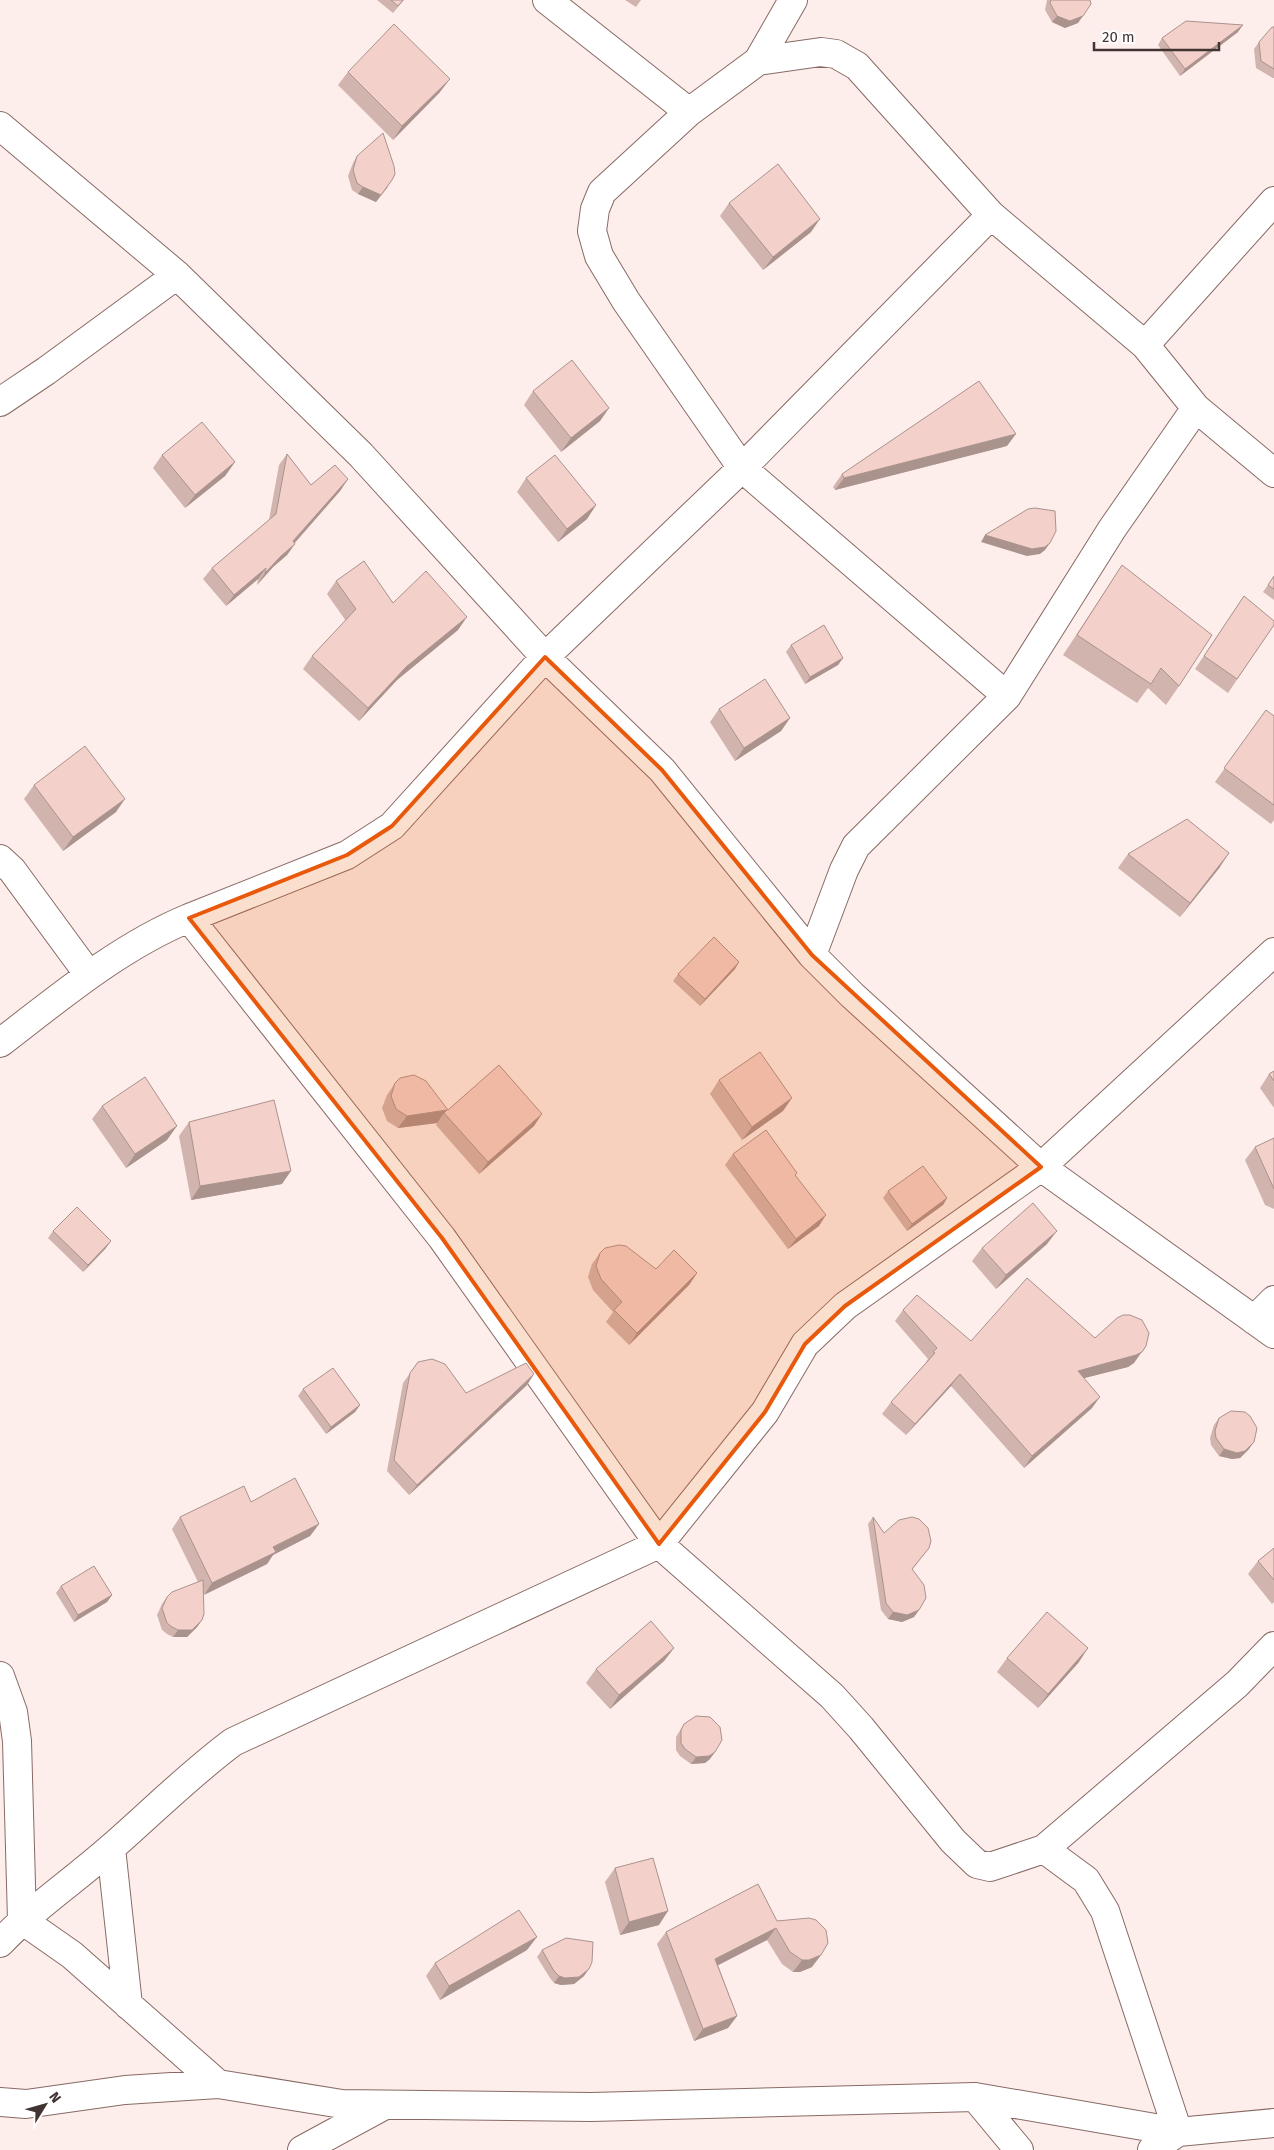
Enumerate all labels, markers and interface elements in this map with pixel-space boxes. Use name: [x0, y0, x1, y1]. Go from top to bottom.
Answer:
scale bar: [1094, 20, 1219, 52]
text: 20 m: [1102, 28, 1135, 46]
north arrow: [20, 2080, 70, 2130]
text: N: [45, 2089, 65, 2106]

